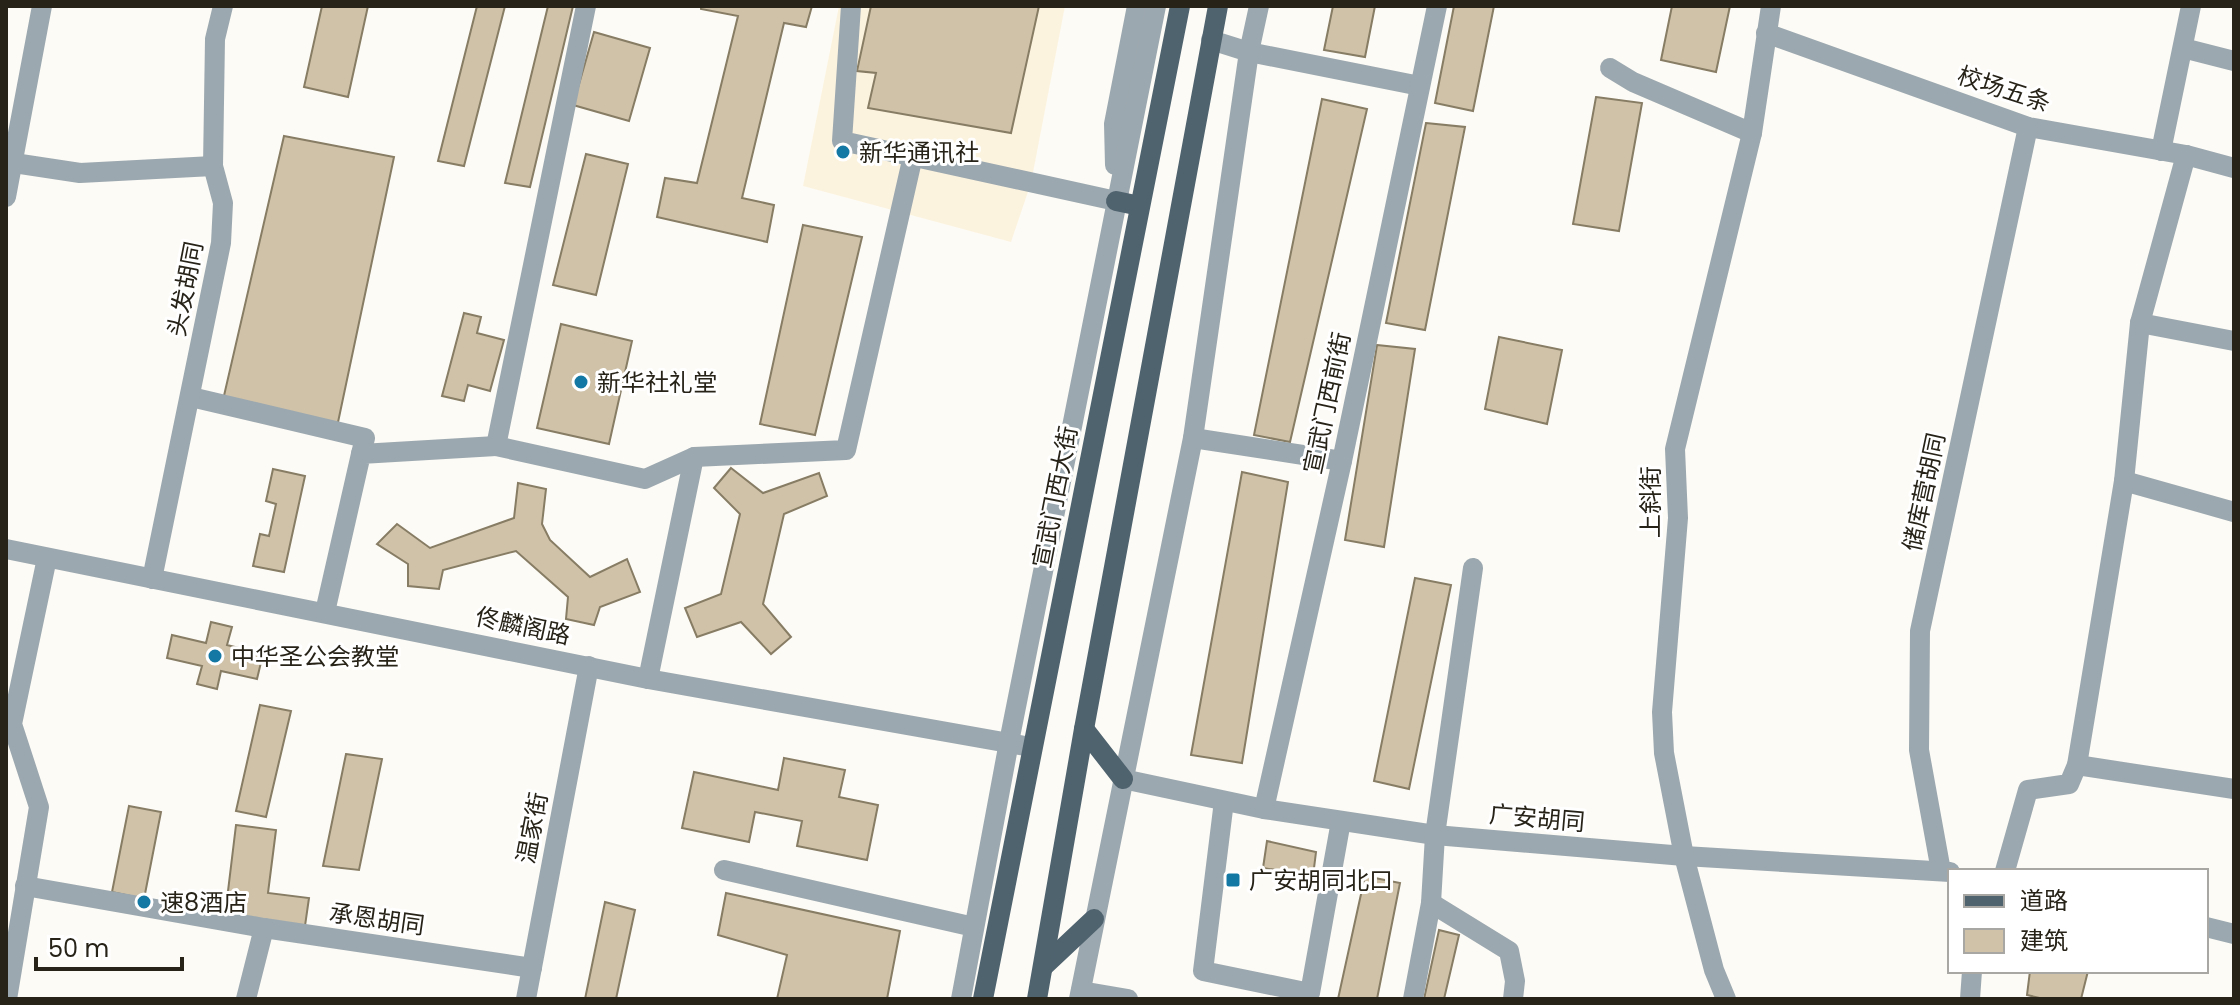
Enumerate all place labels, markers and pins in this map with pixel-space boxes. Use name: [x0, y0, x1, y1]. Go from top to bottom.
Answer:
place label: 新华通讯社: [859, 136, 979, 169]
marker: 新华通讯社: [834, 143, 852, 161]
place label: 新华社礼堂: [597, 366, 717, 399]
marker: 新华社礼堂: [572, 373, 590, 391]
place label: 中华圣公会教堂: [231, 640, 399, 673]
marker: 中华圣公会教堂: [206, 647, 224, 665]
place label: 广安胡同北口: [1249, 864, 1393, 897]
marker: 广安胡同北口: [1224, 871, 1242, 889]
place label: 速8酒店: [160, 886, 247, 919]
marker: 速8酒店: [135, 893, 153, 911]

